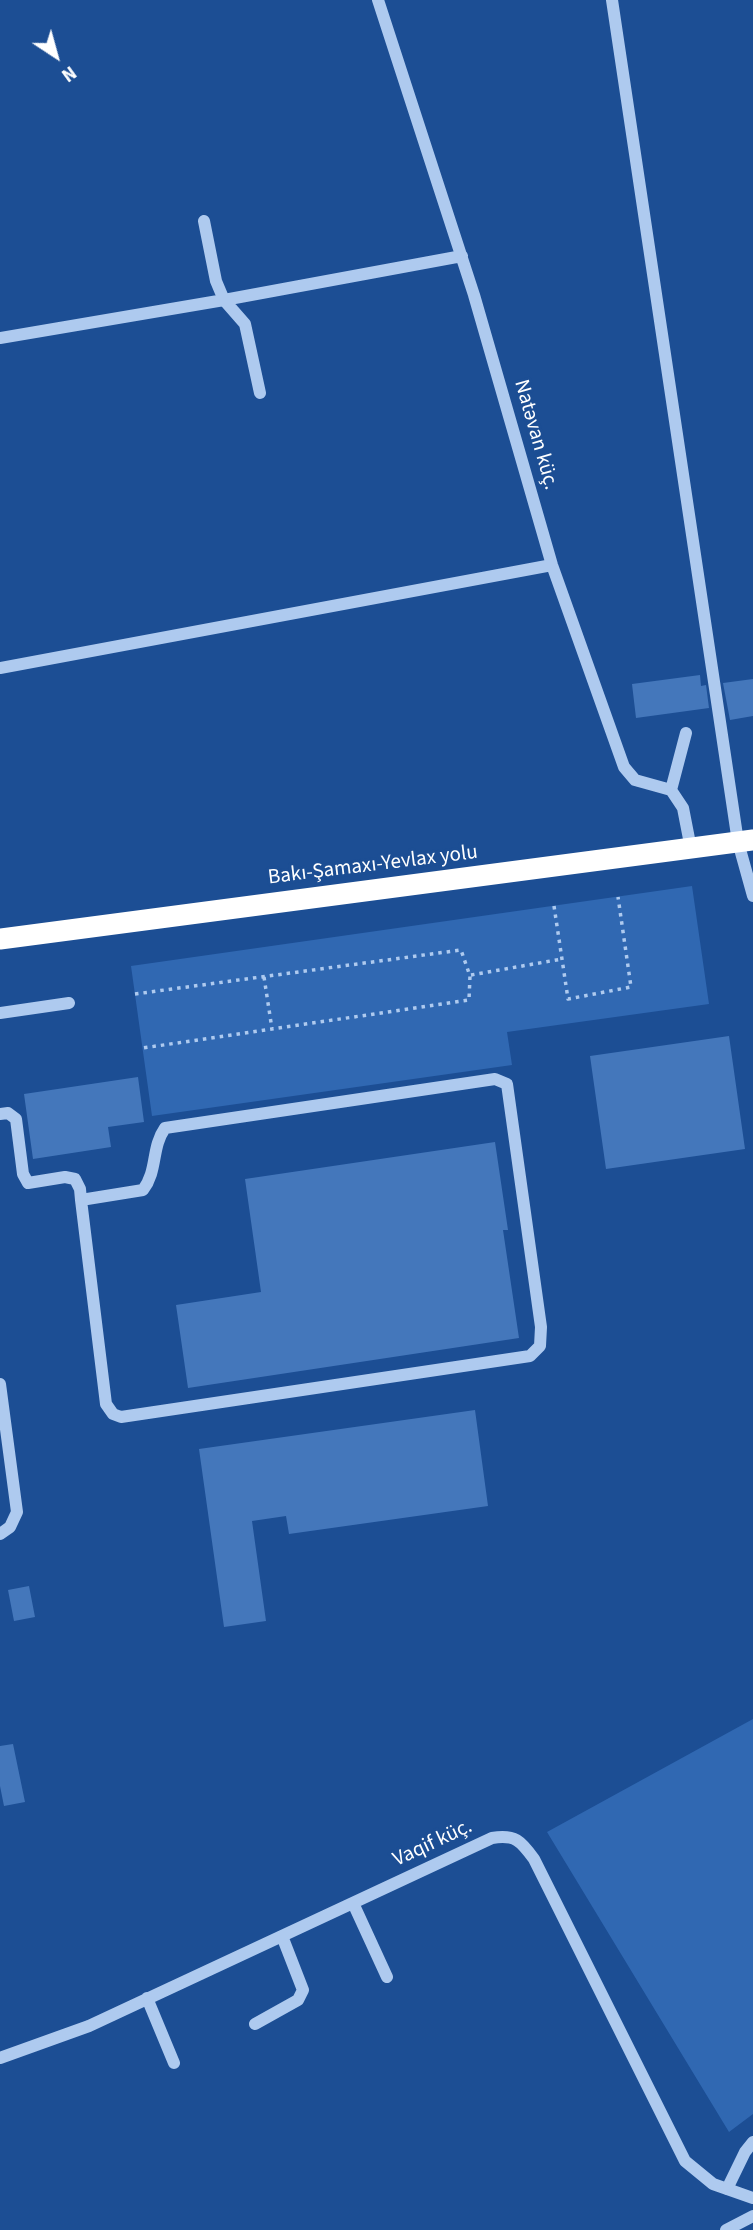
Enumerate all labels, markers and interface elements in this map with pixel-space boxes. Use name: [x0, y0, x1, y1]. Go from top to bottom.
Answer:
north arrow: [21, 21, 91, 91]
text: N: [56, 59, 82, 88]
street label: Natəvan küç.: [507, 377, 563, 493]
street label: Bakı-Şamaxı-Yevlax yolu: [267, 841, 479, 891]
street label: Vaqif küç.: [389, 1815, 477, 1873]

